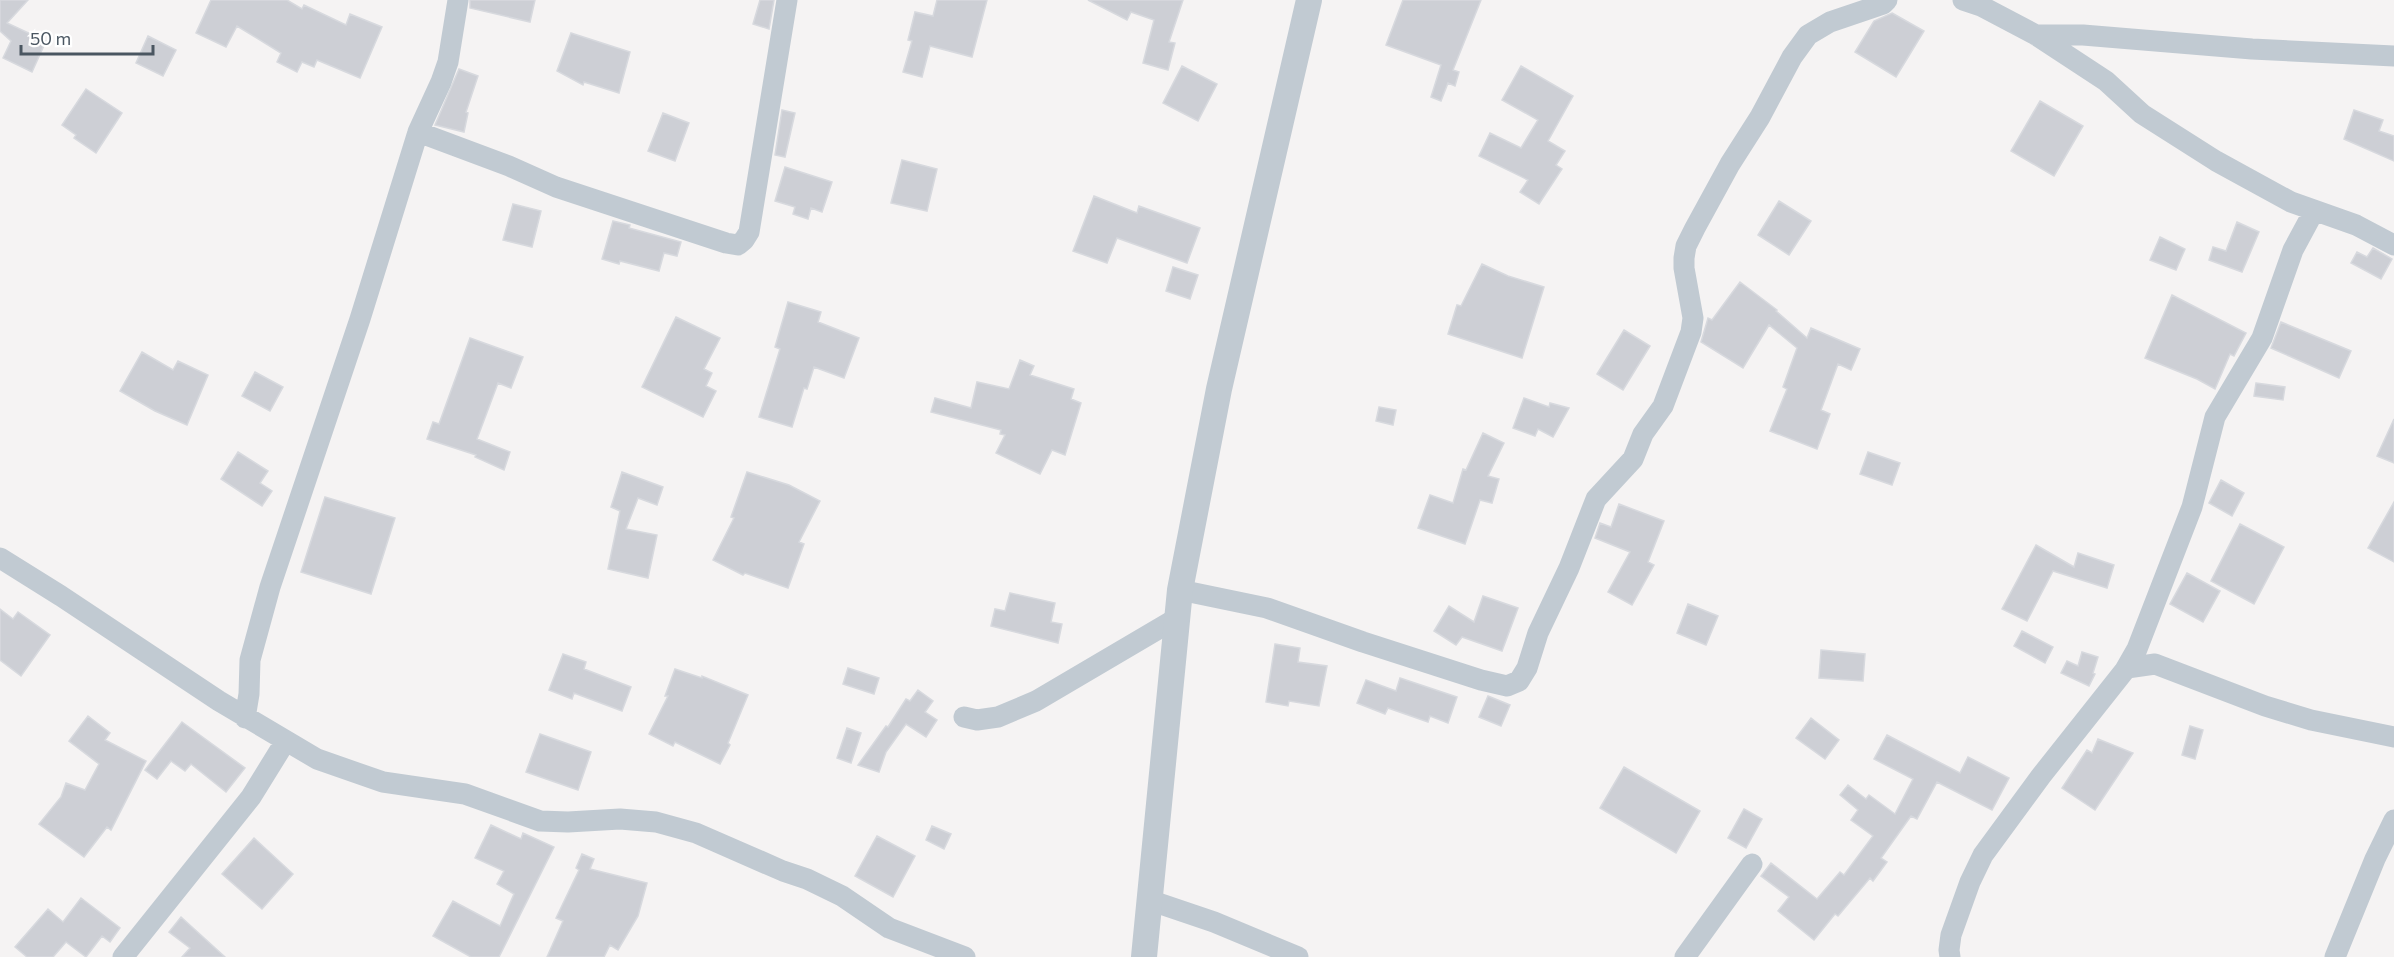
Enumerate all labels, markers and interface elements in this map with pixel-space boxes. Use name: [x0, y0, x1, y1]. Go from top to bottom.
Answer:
scale bar: [21, 18, 153, 56]
text: 50 m: [30, 27, 71, 49]

